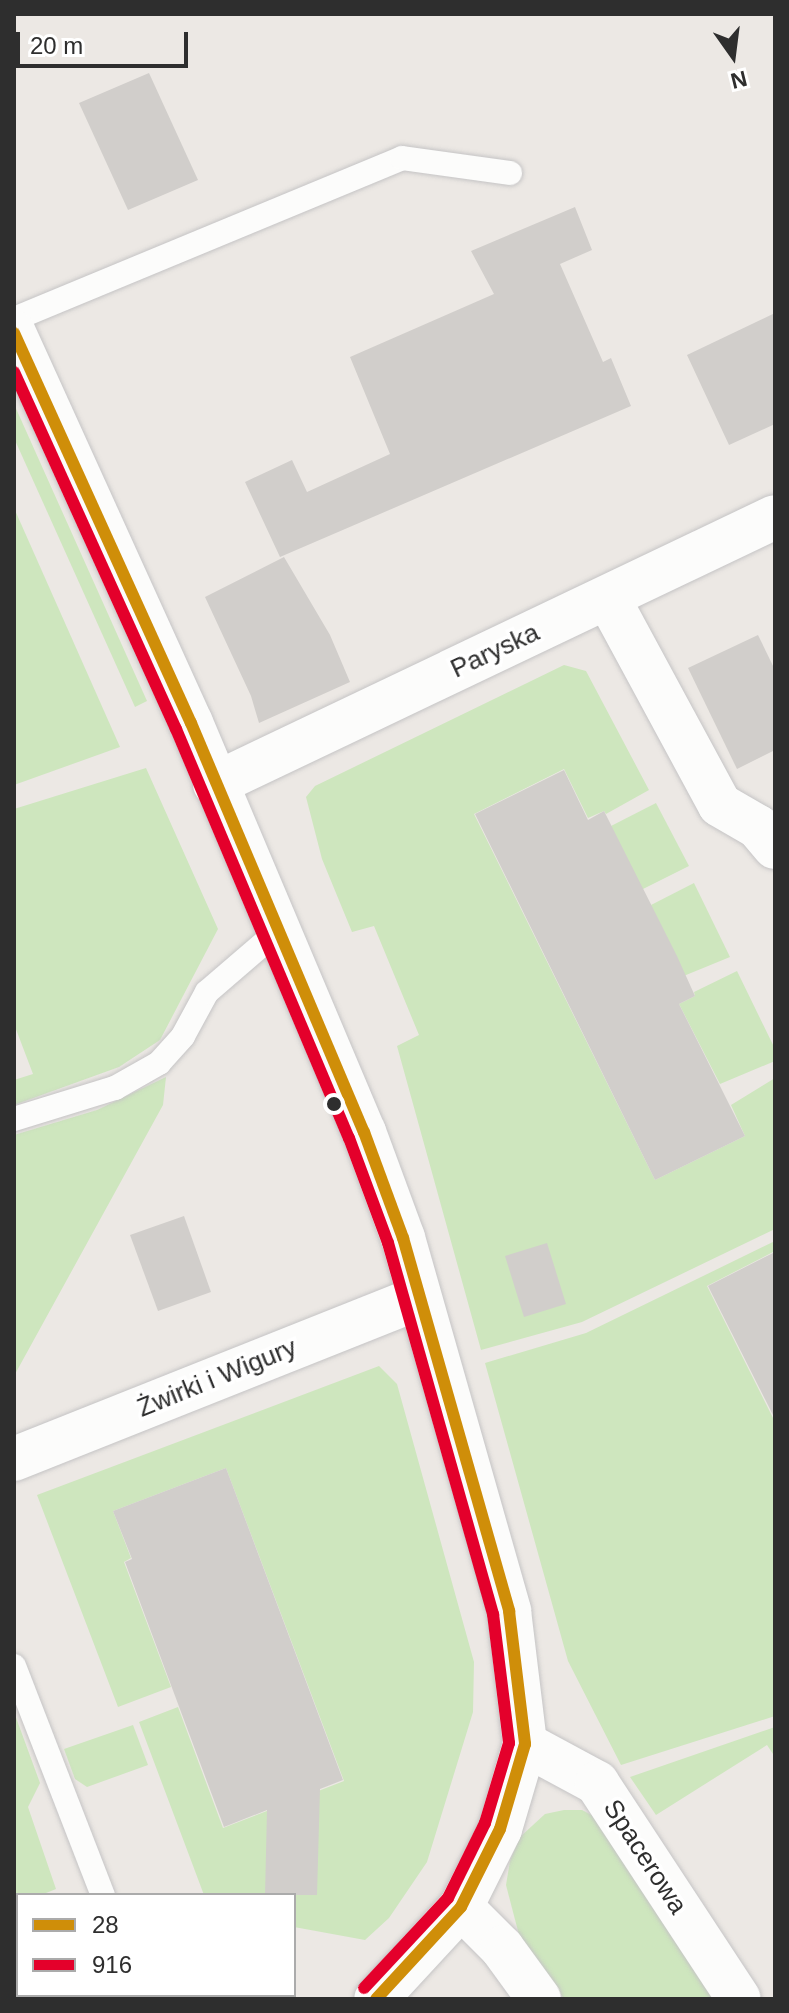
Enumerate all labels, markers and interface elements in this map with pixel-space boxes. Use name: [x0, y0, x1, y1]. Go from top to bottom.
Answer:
scale bar: [20, 16, 192, 66]
north arrow: [693, 16, 773, 96]
text: 20 m: [30, 32, 83, 59]
text: N: [728, 66, 750, 94]
street label: Paryska: [446, 617, 544, 685]
unlabelled marker: [326, 1096, 342, 1112]
street label: Żwirki i Wigury: [133, 1332, 301, 1424]
street label: Spacerowa: [596, 1794, 694, 1920]
legend: [16, 1893, 296, 1997]
text: 28: [92, 1911, 119, 1938]
text: 916: [92, 1951, 132, 1978]

